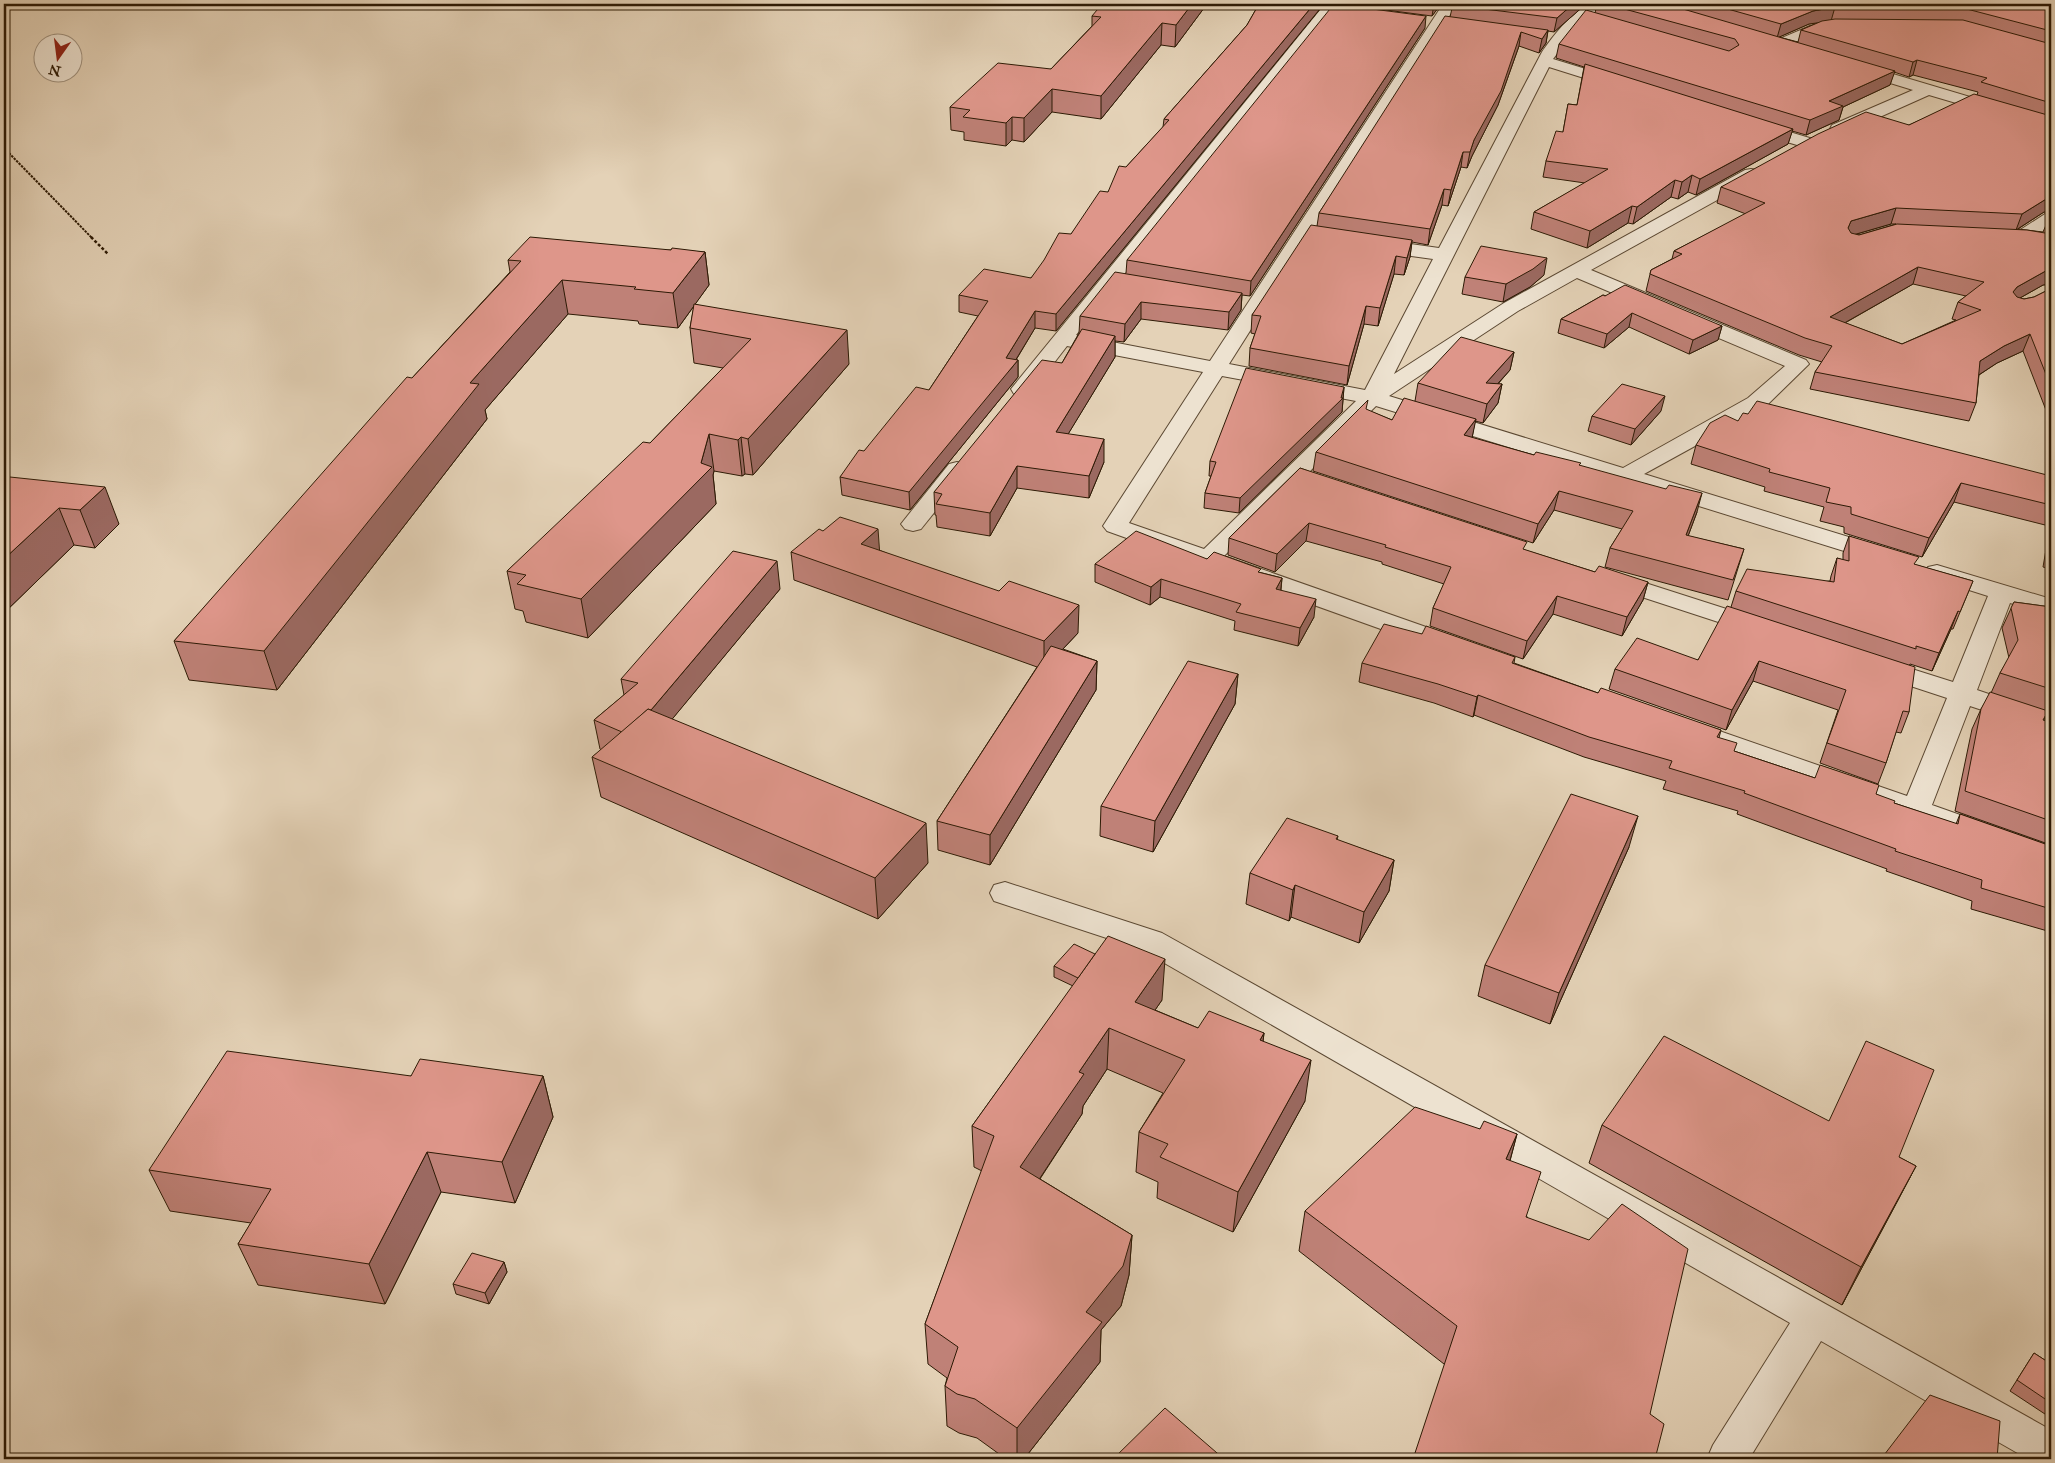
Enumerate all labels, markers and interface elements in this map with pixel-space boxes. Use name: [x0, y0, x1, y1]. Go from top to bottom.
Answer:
north arrow: [32, 32, 82, 82]
text: N: [47, 60, 63, 80]

